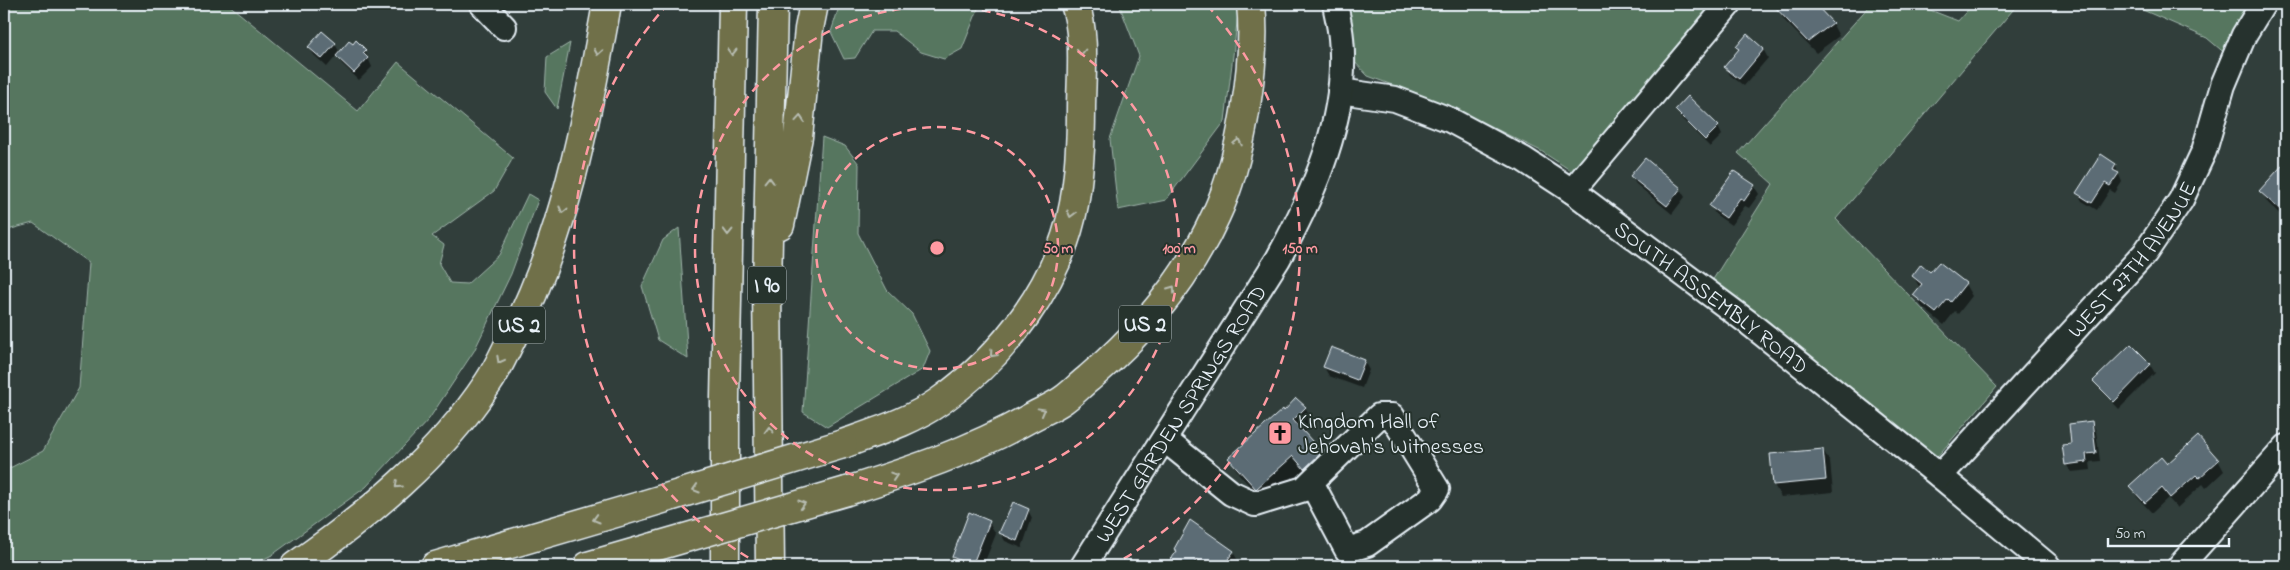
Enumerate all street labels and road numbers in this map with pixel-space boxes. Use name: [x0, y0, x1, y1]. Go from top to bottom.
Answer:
street label: WEST 27TH AVENUE: [2061, 177, 2206, 346]
street label: SOUTH ASSEMBLY ROAD: [1606, 214, 1814, 383]
road number: I 90: [748, 266, 786, 304]
street label: WEST GARDEN SPRINGS ROAD: [1089, 280, 1276, 550]
road number: US 2: [493, 306, 545, 344]
road number: US 2: [1119, 306, 1171, 342]

